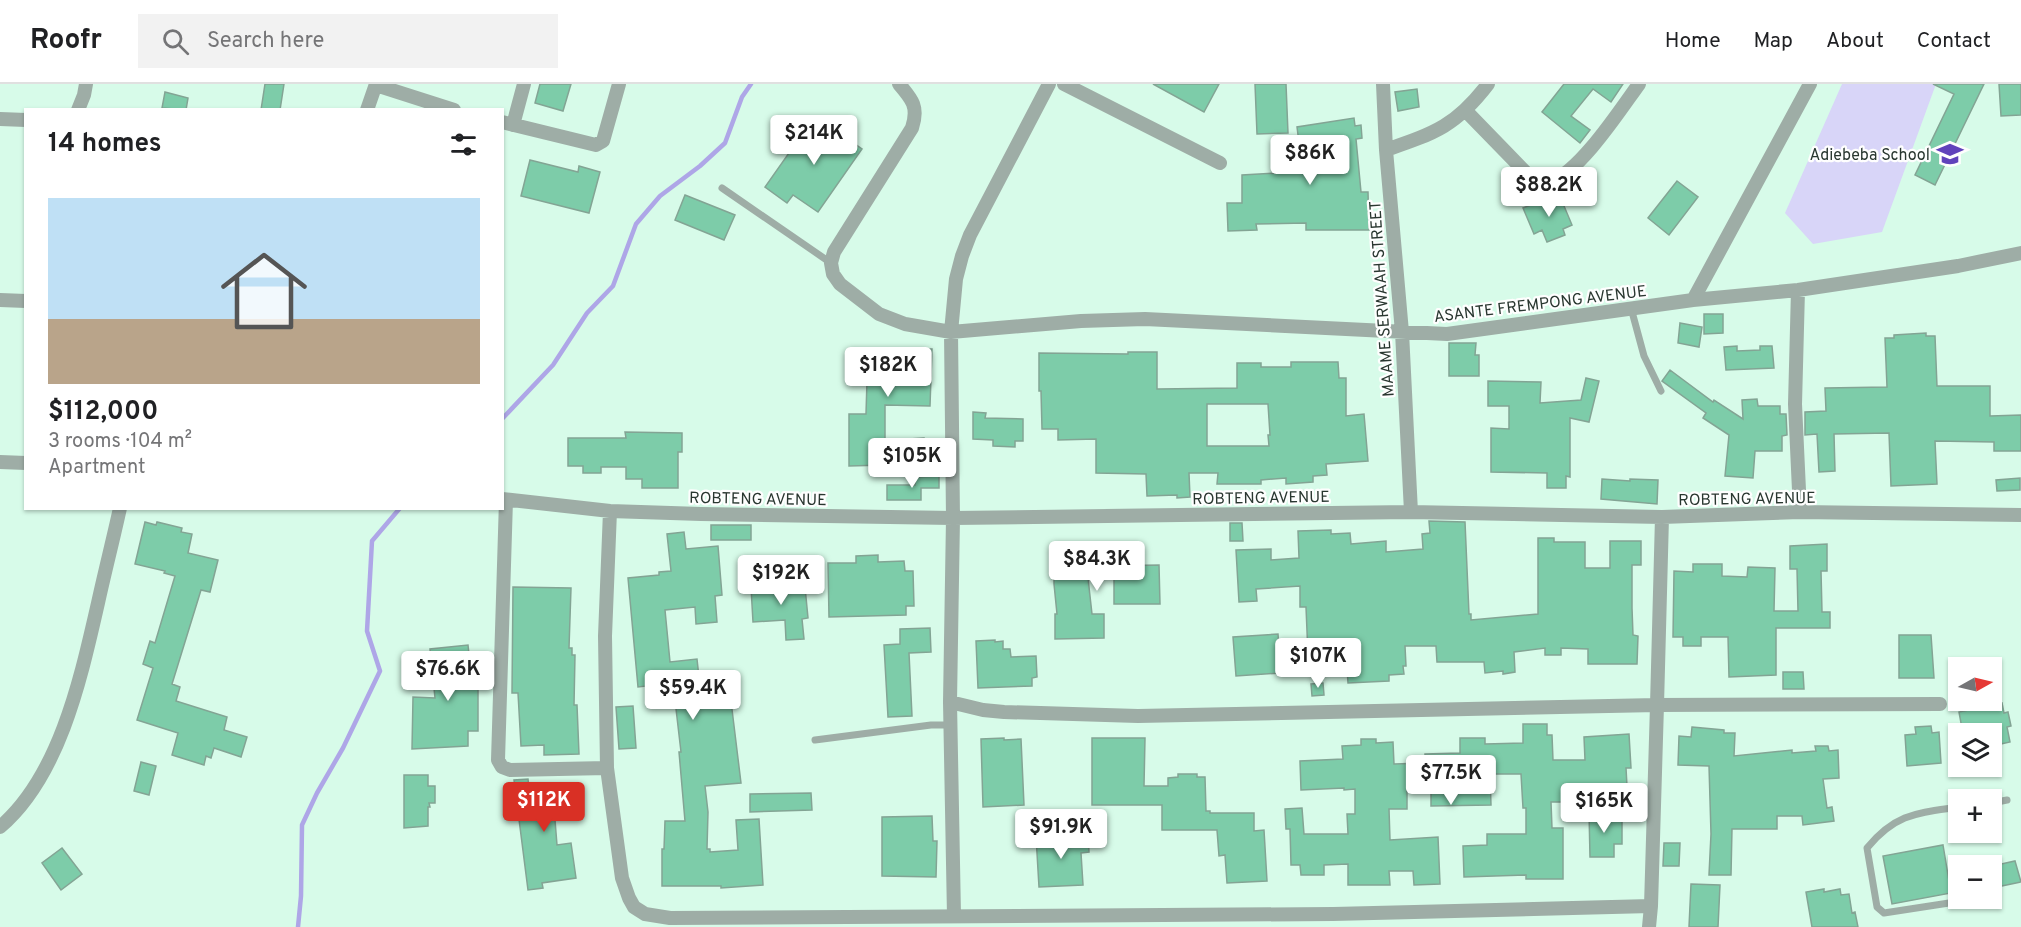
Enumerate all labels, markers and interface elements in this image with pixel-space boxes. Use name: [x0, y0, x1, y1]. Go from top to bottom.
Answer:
search box: [138, 14, 558, 68]
text: Roofr: [30, 23, 102, 59]
icon: search: [159, 25, 192, 58]
text: Search here: [207, 28, 324, 55]
text: Home: [1665, 28, 1721, 55]
text: Map: [1754, 28, 1793, 55]
text: About: [1826, 28, 1884, 55]
text: Contact: [1917, 28, 1991, 55]
pin: $214K: [772, 115, 856, 166]
text: $214K: [784, 121, 844, 147]
text: 14 homes: [48, 128, 162, 161]
icon: filters: [447, 128, 480, 161]
pin: $86K: [1274, 135, 1346, 186]
school or university icon: Adiebeba School: [1935, 139, 1965, 169]
text: $86K: [1284, 141, 1336, 167]
place label: Adiebeba School: [1810, 146, 1930, 166]
pin: $88.2K: [1500, 167, 1598, 218]
text: $88.2K: [1515, 173, 1583, 199]
street label: MAAME SERWAAH STREET: [1366, 200, 1400, 398]
icon: home: [210, 237, 318, 345]
street label: ASANTE FREMPONG AVENUE: [1433, 282, 1648, 328]
pin: $182K: [846, 347, 930, 398]
text: $182K: [859, 353, 917, 379]
text: $112,000: [48, 396, 158, 429]
text: 3 rooms · 104 m²: [48, 429, 192, 455]
pin: $105K: [870, 438, 954, 489]
text: $105K: [882, 444, 942, 470]
text: Apartment: [48, 455, 146, 481]
street label: ROBTENG AVENUE: [1192, 488, 1330, 510]
street label: ROBTENG AVENUE: [689, 489, 827, 511]
street label: ROBTENG AVENUE: [1678, 489, 1816, 511]
pin: $84.3K: [1048, 541, 1146, 592]
text: $84.3K: [1063, 547, 1131, 573]
pin: $192K: [739, 555, 823, 606]
text: $192K: [752, 561, 810, 587]
pin: $107K: [1276, 638, 1360, 689]
text: $107K: [1289, 644, 1347, 670]
pin: $76.6K: [399, 651, 497, 702]
text: $76.6K: [415, 657, 481, 683]
north arrow: [1948, 657, 2002, 711]
map controls: [1948, 657, 2002, 909]
pin: $59.4K: [644, 670, 742, 721]
text: $59.4K: [659, 676, 727, 702]
button: layers: [1948, 723, 2002, 777]
pin: $77.5K: [1402, 755, 1500, 806]
text: $77.5K: [1420, 761, 1482, 787]
pin: $112K: [502, 782, 586, 833]
pin: $165K: [1562, 783, 1646, 834]
text: $112K: [517, 788, 571, 814]
text: $165K: [1575, 789, 1633, 815]
button: +: [1948, 789, 2002, 843]
pin: $91.9K: [1012, 809, 1110, 860]
text: $91.9K: [1029, 815, 1093, 841]
button: −: [1948, 855, 2002, 909]

